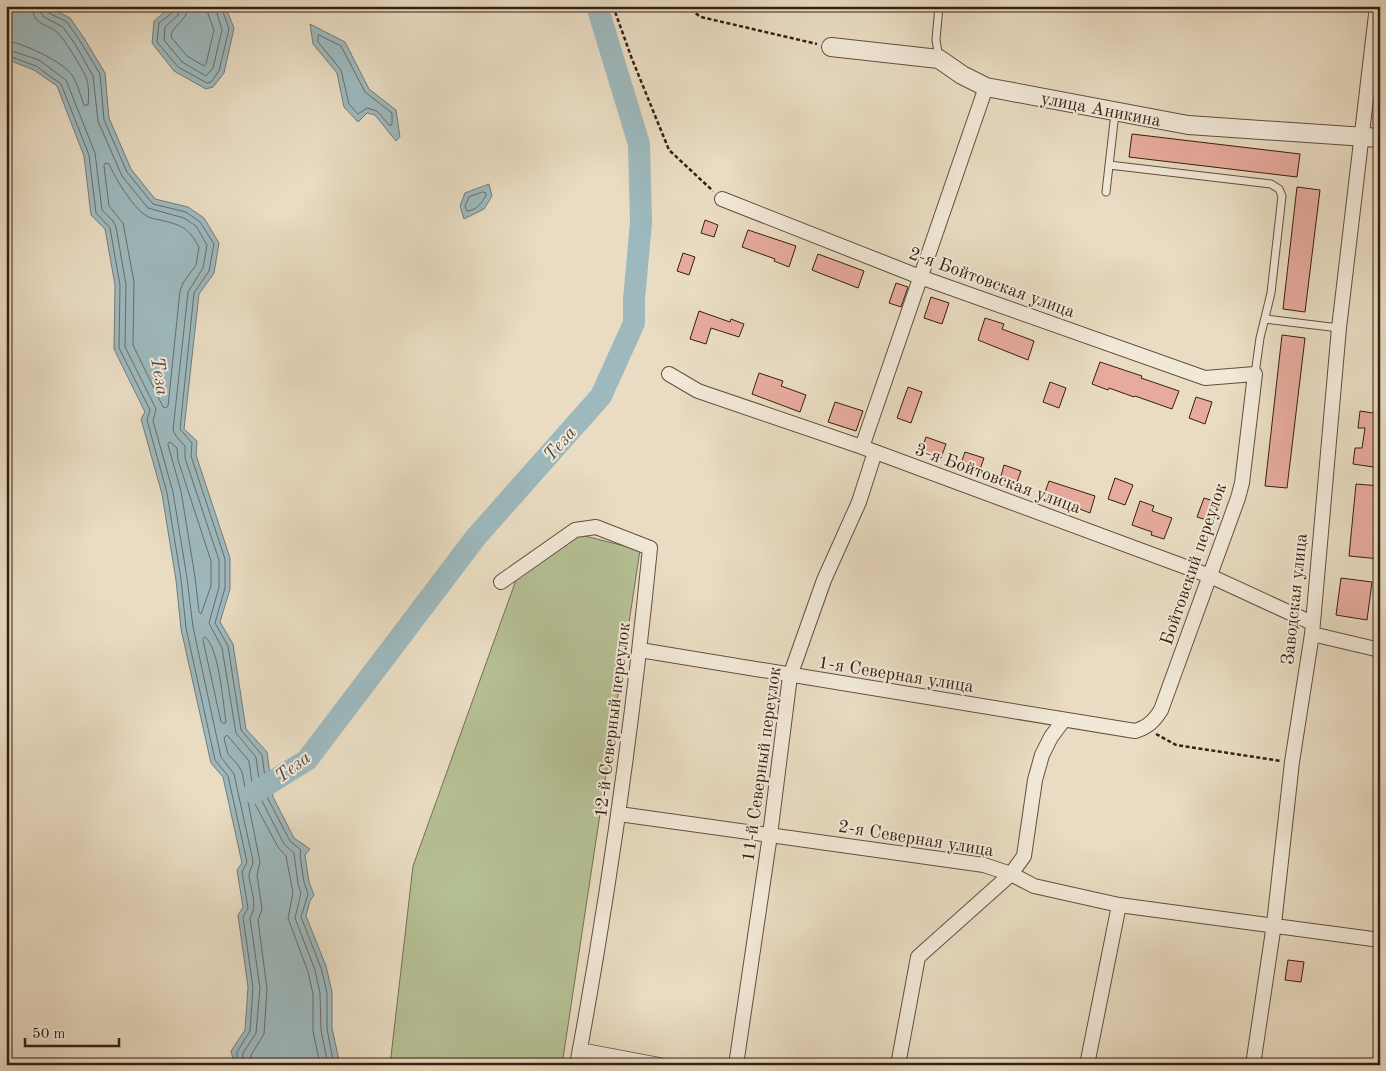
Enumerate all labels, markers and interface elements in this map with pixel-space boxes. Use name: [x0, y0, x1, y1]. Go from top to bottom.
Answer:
street label: улица Аникина: [1039, 90, 1162, 130]
street label: 2-я Бойтовская улица: [906, 245, 1077, 321]
water label: Теза: [146, 356, 171, 397]
water label: Теза: [541, 424, 581, 466]
street label: 3-я Бойтовская улица: [912, 441, 1083, 517]
street label: Бойтовский переулок: [1158, 481, 1230, 648]
street label: Заводская улица: [1279, 532, 1311, 666]
street label: 12-й Северный переулок: [592, 621, 634, 819]
street label: 1-я Северная улица: [817, 654, 975, 696]
street label: 11-й Северный переулок: [739, 666, 785, 863]
water label: Теза: [272, 749, 315, 787]
street label: 2-я Северная улица: [837, 818, 995, 860]
scale bar: [25, 1016, 119, 1048]
text: 50 m: [32, 1027, 66, 1042]

